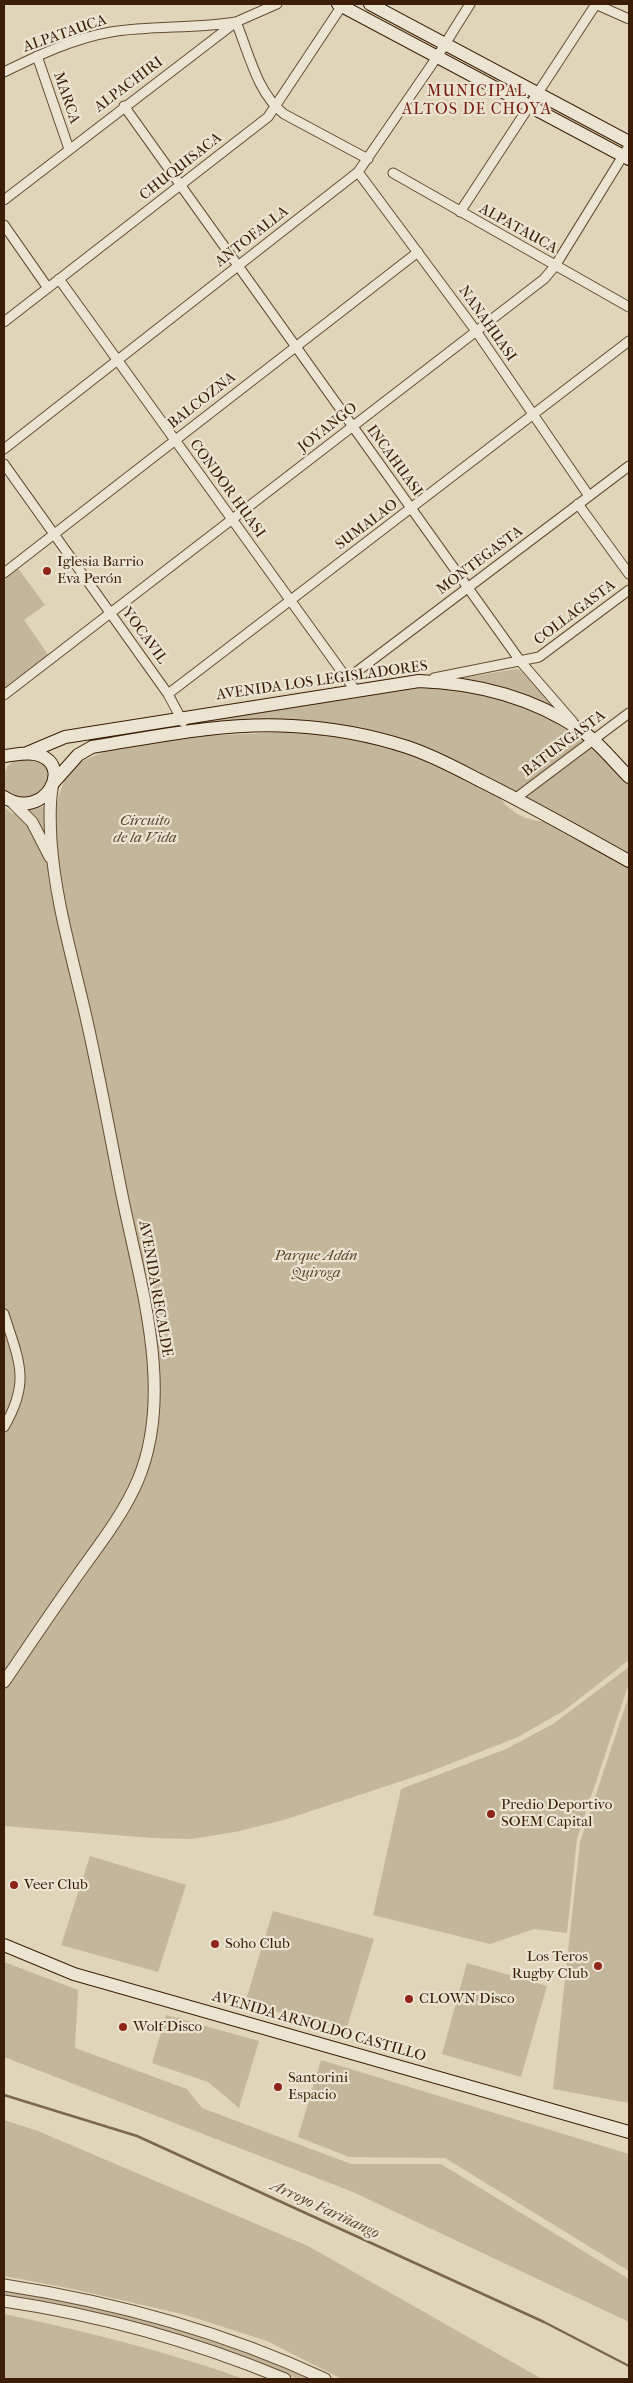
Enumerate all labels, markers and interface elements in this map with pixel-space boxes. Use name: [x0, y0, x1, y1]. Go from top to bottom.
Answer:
street label: ALPATAUCA: [21, 11, 109, 57]
street label: ALPACHIRI: [91, 53, 167, 117]
street label: MARCA: [49, 70, 83, 126]
district label: MUNICIPAL ALTOS DE CHOYA: [400, 82, 554, 120]
street label: CHUQUISACA: [136, 129, 226, 205]
street label: ALPATAUCA: [476, 200, 560, 258]
street label: ANTOFALLA: [212, 203, 292, 271]
street label: NANAHUASI: [454, 283, 520, 365]
street label: BALCOZNA: [164, 369, 240, 433]
street label: JOYANGO: [295, 399, 361, 457]
street label: INCAHUASI: [362, 422, 426, 500]
street label: CONDOR HUASI: [185, 436, 269, 542]
street label: SUMALAO: [332, 496, 402, 554]
street label: MONTEGASTA: [433, 523, 527, 599]
place label: Iglesia Barrio Eva Perón: [57, 553, 144, 588]
marker: Iglesia Barrio Eva Perón: [41, 565, 53, 577]
street label: COLLAGASTA: [531, 577, 619, 649]
street label: YOCAVIL: [118, 604, 170, 668]
street label: AVENIDA LOS LEGISLADORES: [215, 657, 429, 705]
street label: BATUNGASTA: [519, 707, 609, 781]
park label: Circuito de la Vida: [113, 812, 177, 847]
street label: AVENIDA RECALDE: [134, 1219, 176, 1359]
park label: Parque Adán Quiroga: [275, 1247, 357, 1282]
place label: Predio Deportivo SOEM Capital: [501, 1796, 612, 1831]
marker: Predio Deportivo SOEM Capital: [485, 1808, 497, 1820]
place label: Veer Club: [24, 1876, 88, 1894]
marker: Veer Club: [8, 1879, 20, 1891]
place label: Soho Club: [225, 1935, 290, 1953]
marker: Soho Club: [209, 1938, 221, 1950]
place label: Los Teros Rugby Club: [512, 1948, 588, 1983]
marker: Los Teros Rugby Club: [592, 1960, 604, 1972]
street label: AVENIDA ARNOLDO CASTILLO: [210, 1988, 428, 2066]
place label: CLOWN Disco: [419, 1990, 515, 2008]
marker: CLOWN Disco: [403, 1993, 415, 2005]
place label: Wolf Disco: [133, 2018, 202, 2036]
marker: Wolf Disco: [117, 2021, 129, 2033]
place label: Santorini Espacio: [288, 2069, 348, 2104]
marker: Santorini Espacio: [272, 2081, 284, 2093]
water label: Arroyo Fariñango: [268, 2176, 382, 2244]

